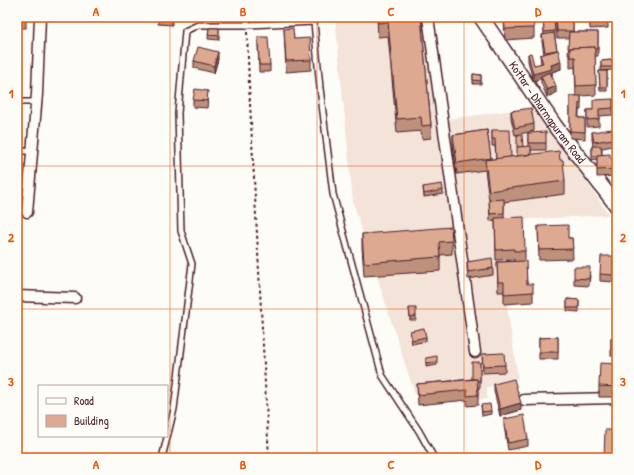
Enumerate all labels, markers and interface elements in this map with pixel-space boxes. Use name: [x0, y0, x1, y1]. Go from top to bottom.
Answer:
text: A: [93, 2, 100, 20]
text: B: [240, 2, 247, 20]
text: C: [387, 2, 395, 20]
text: D: [535, 2, 542, 20]
street label: Kottar - Dharmapuram Road: [505, 57, 590, 167]
text: 1: [9, 84, 14, 102]
text: 1: [621, 84, 626, 102]
text: 2: [8, 228, 15, 246]
text: 2: [620, 228, 627, 246]
text: 3: [8, 372, 14, 390]
text: 3: [620, 372, 626, 390]
legend: [38, 385, 168, 437]
text: Road: [74, 392, 94, 409]
text: Building: [74, 412, 109, 429]
text: A: [93, 455, 100, 473]
text: B: [240, 455, 247, 473]
text: C: [387, 455, 395, 473]
text: D: [535, 455, 542, 473]

